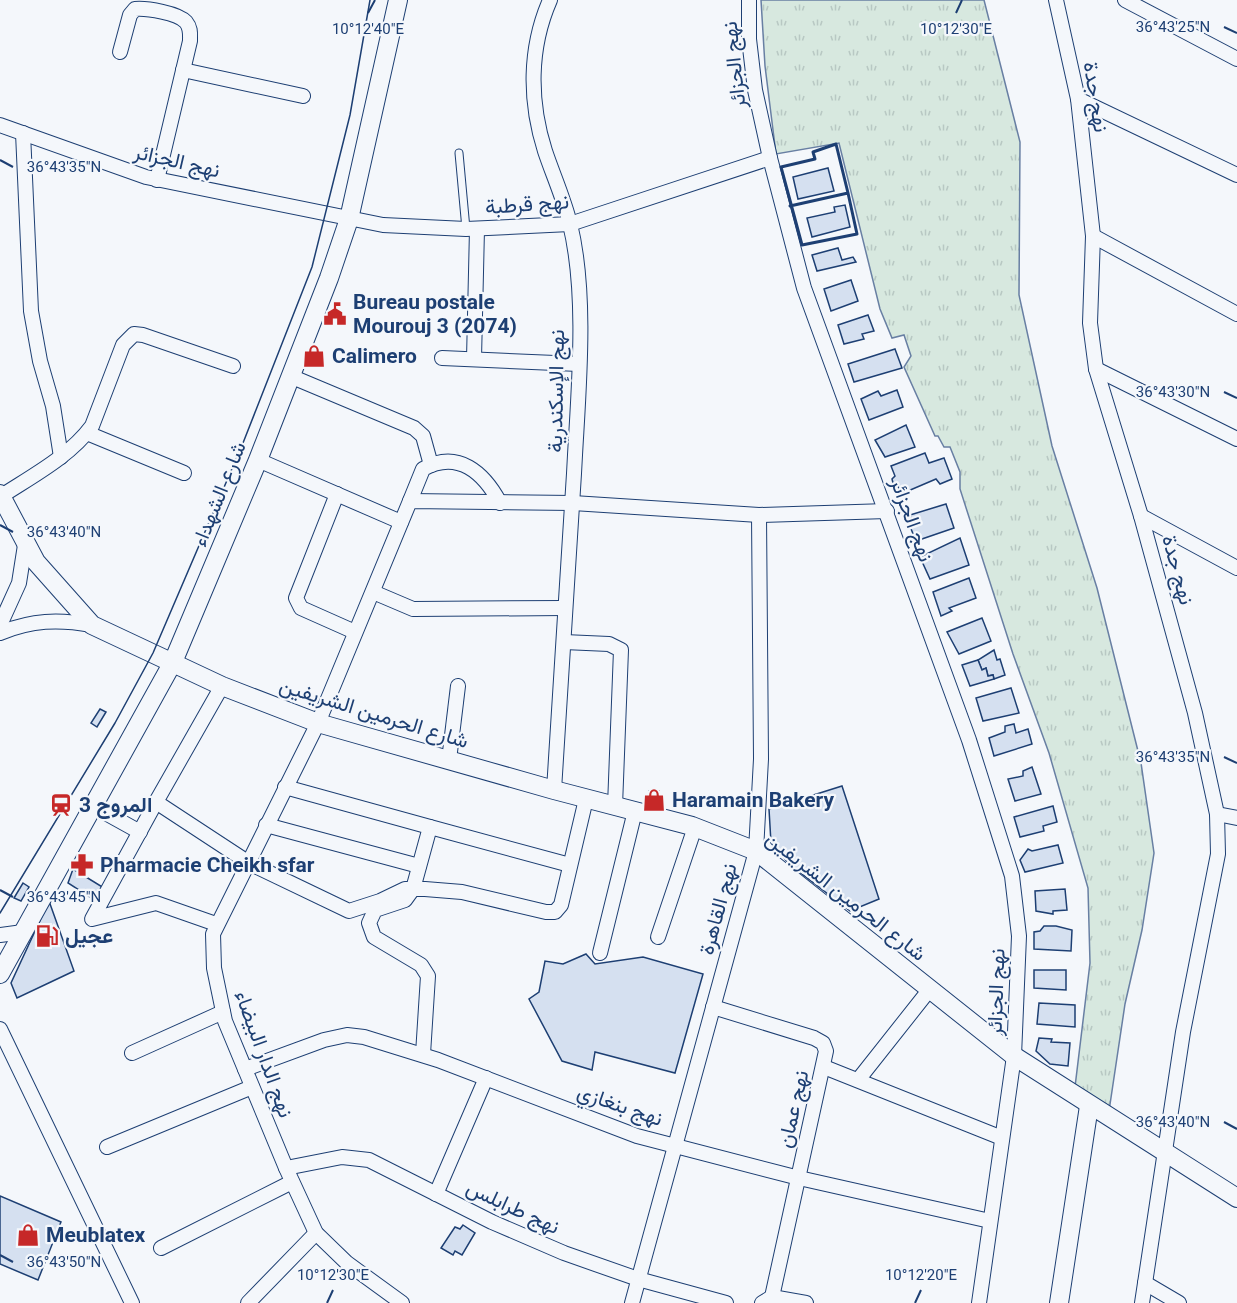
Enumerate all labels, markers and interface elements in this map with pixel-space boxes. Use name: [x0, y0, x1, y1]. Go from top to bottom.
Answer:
text: 36°43'25"N: [1136, 18, 1210, 36]
text: 10°12'40"E: [332, 20, 405, 38]
street label: نهج الجزائر: [717, 20, 753, 111]
text: 10°12'30"E: [920, 20, 993, 38]
street label: نهج جدة: [1077, 60, 1113, 134]
street label: نهج الجزائر: [130, 139, 222, 184]
text: 36°43'35"N: [27, 158, 101, 176]
street label: نهج قرطبة: [484, 189, 570, 221]
place label: Bureau postale Mourouj 3 (2074): [353, 290, 517, 338]
public building icon: Bureau postale Mourouj 3 (2074): [322, 301, 348, 327]
street label: نهج الإسكندرية: [543, 329, 571, 453]
shop icon: Calimero: [301, 343, 327, 369]
place label: Calimero: [332, 344, 417, 368]
text: 36°43'30"N: [1136, 383, 1210, 401]
street label: شارع الشهداء: [187, 438, 253, 551]
street label: نهج الجزائر: [884, 474, 938, 566]
text: 36°43'40"N: [27, 523, 101, 541]
street label: نهج جدة: [1155, 533, 1199, 608]
street label: شارع الحرمين الشريفين: [276, 673, 471, 755]
text: 36°43'35"N: [1136, 748, 1210, 766]
shop icon: Haramain Bakery: [641, 787, 667, 813]
place label: Haramain Bakery: [672, 788, 834, 812]
station icon: المروج 3: [48, 792, 74, 818]
place label: المروج 3: [79, 793, 152, 819]
street label: شارع الحرمين الشريفين: [760, 826, 931, 967]
pharmacy icon: Pharmacie Cheikh sfar: [69, 852, 95, 878]
place label: Pharmacie Cheikh sfar: [100, 853, 315, 877]
street label: نهج القاهرة: [694, 861, 744, 958]
text: 36°43'45"N: [27, 888, 101, 906]
fuel station icon: عجيل: [34, 923, 60, 949]
place label: عجيل: [65, 924, 113, 948]
street label: نهج الجزائر: [982, 948, 1012, 1037]
street label: نهج الدار البيضاء: [228, 987, 298, 1121]
street label: نهج عمان: [772, 1068, 816, 1151]
street label: نهج بنغازي: [572, 1079, 666, 1136]
text: 36°43'40"N: [1136, 1113, 1210, 1131]
street label: نهج طرابلس: [462, 1175, 563, 1241]
shop icon: Meublatex: [15, 1222, 41, 1248]
place label: Meublatex: [46, 1223, 146, 1247]
text: 36°43'50"N: [27, 1253, 101, 1271]
text: 10°12'30"E: [297, 1266, 370, 1284]
text: 10°12'20"E: [885, 1266, 958, 1284]

